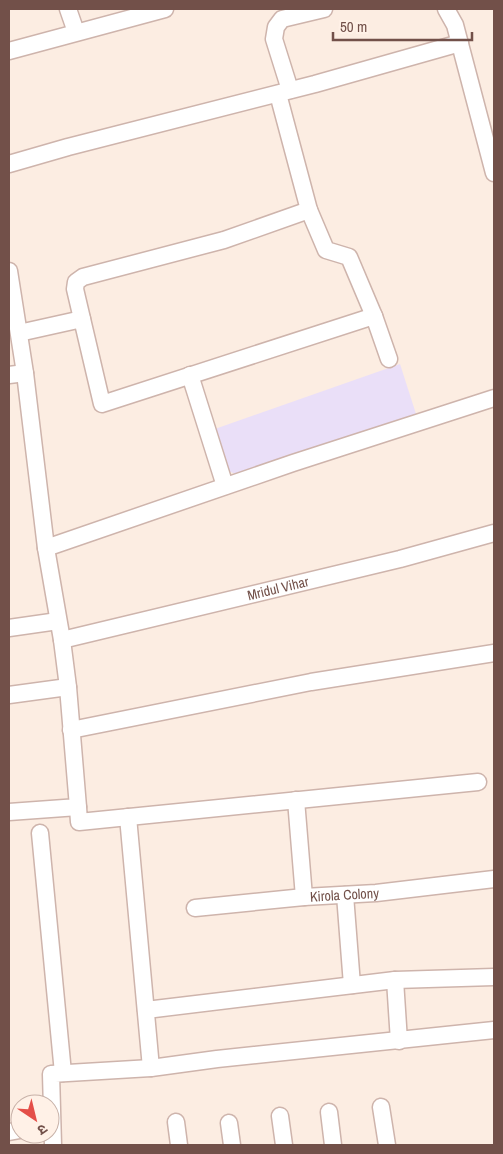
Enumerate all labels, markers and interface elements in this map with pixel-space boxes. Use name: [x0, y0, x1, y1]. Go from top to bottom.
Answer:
scale bar: [333, 10, 472, 42]
text: 50 m: [340, 16, 367, 37]
street label: Mridul Vihar: [245, 572, 311, 604]
street label: Kirola Colony: [309, 884, 380, 906]
north arrow: [10, 1094, 60, 1144]
text: उ: [33, 1120, 51, 1140]

